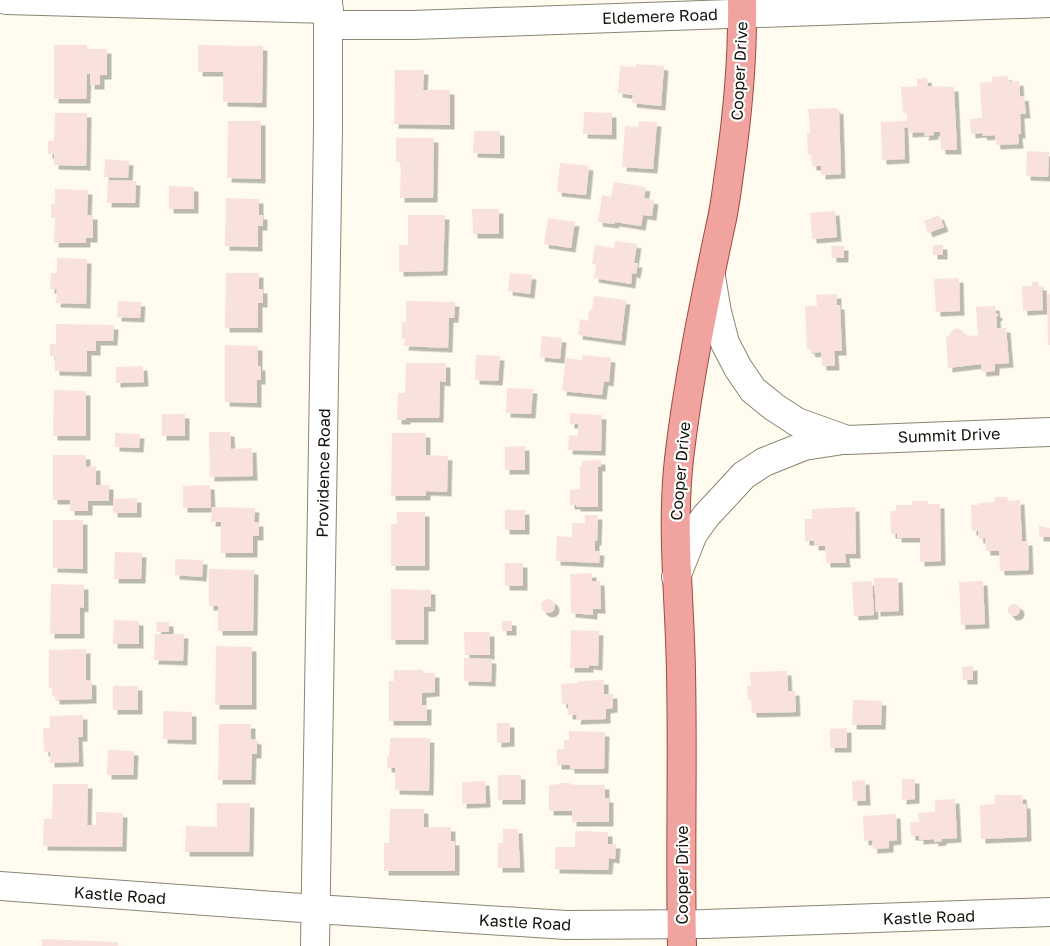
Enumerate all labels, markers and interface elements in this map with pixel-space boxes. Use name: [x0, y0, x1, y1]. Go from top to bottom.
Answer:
street label: Eldemere Road: [602, 4, 718, 28]
street label: Cooper Drive: [726, 21, 752, 121]
street label: Providence Road: [312, 408, 334, 538]
street label: Cooper Drive: [666, 421, 694, 521]
street label: Summit Drive: [897, 423, 1001, 447]
street label: Cooper Drive: [672, 825, 692, 925]
street label: Kastle Road: [73, 882, 167, 908]
street label: Kastle Road: [883, 905, 975, 929]
street label: Kastle Road: [478, 910, 572, 934]

